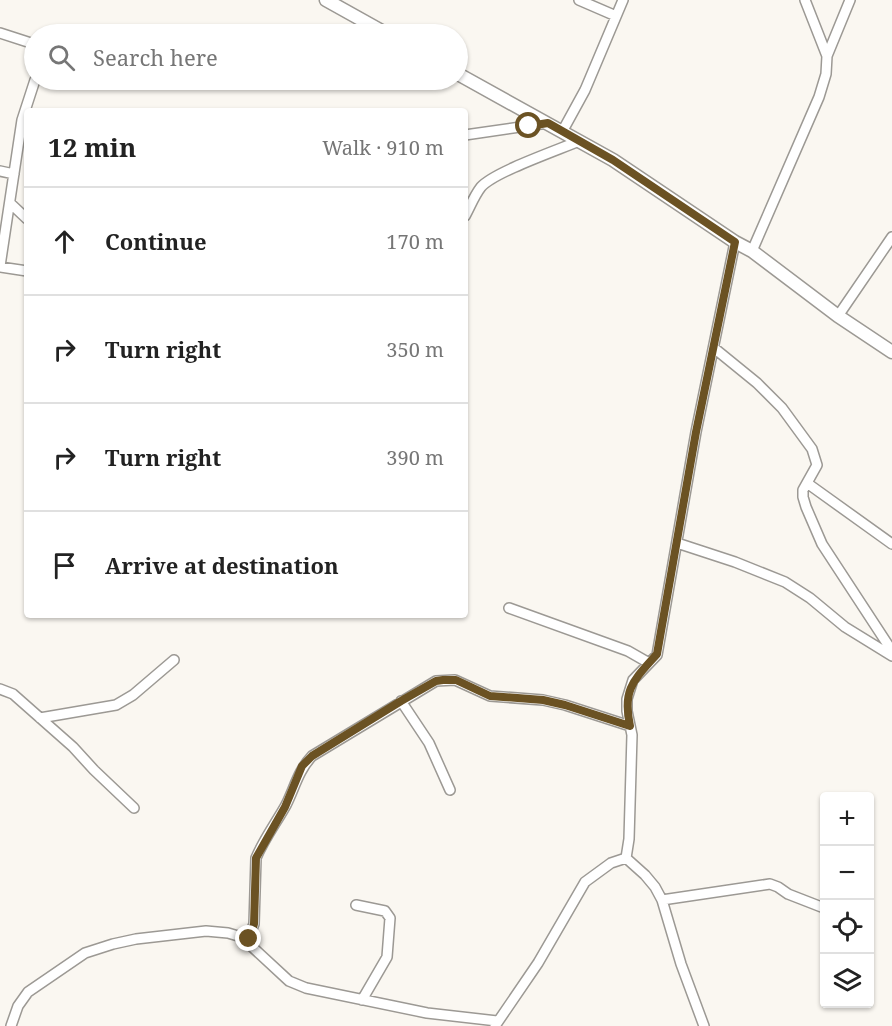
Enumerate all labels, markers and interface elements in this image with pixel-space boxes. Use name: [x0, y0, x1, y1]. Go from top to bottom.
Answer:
search box: [24, 24, 468, 90]
icon: search: [45, 41, 78, 74]
text: Search here: [93, 42, 218, 72]
route start: [515, 112, 541, 138]
text: 12 min: [48, 129, 136, 165]
text: Walk · 910 m: [322, 134, 444, 161]
icon: ahead: [48, 225, 81, 258]
text: Continue: [105, 226, 207, 256]
text: 170 m: [386, 228, 444, 255]
icon: right: [48, 333, 81, 366]
text: Turn right: [105, 334, 221, 364]
text: 350 m: [386, 336, 444, 363]
icon: right: [48, 441, 81, 474]
text: Turn right: [105, 442, 221, 472]
text: 390 m: [386, 444, 444, 471]
icon: arrive: [48, 549, 81, 582]
text: Arrive at destination: [105, 550, 339, 580]
map controls: [820, 792, 874, 1008]
button: +: [820, 792, 874, 846]
button: −: [820, 846, 874, 900]
button: locate: [820, 900, 874, 954]
route end: [235, 925, 261, 951]
button: layers: [820, 954, 874, 1008]

